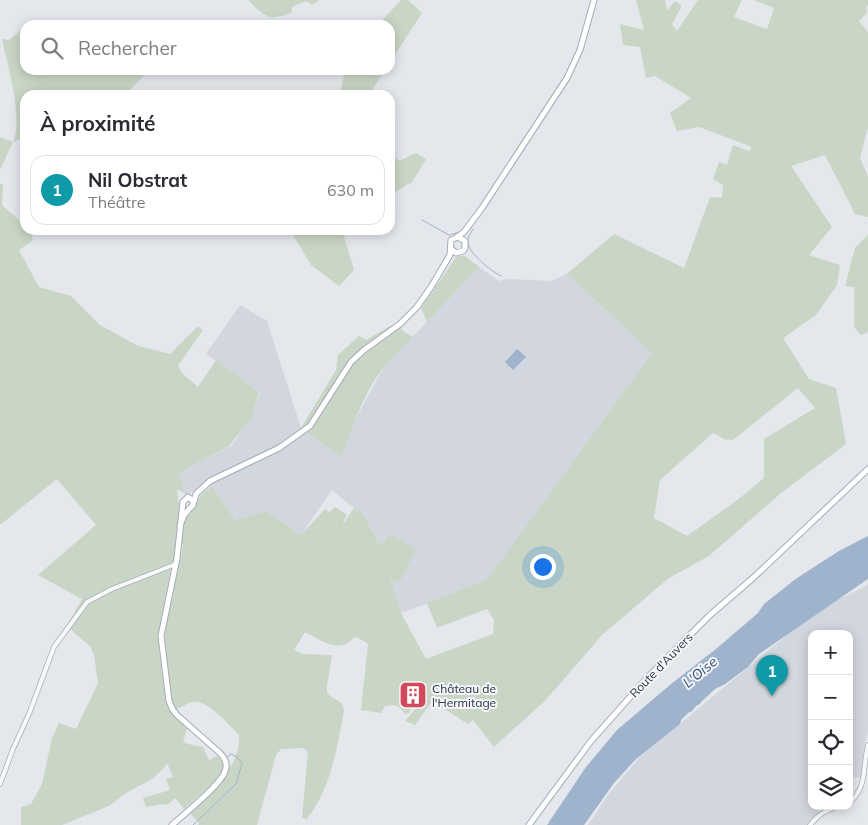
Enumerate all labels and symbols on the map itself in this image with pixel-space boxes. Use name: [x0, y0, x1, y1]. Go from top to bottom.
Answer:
your location: [530, 554, 556, 580]
street label: Route d'Auvers: [626, 629, 696, 701]
water label: L'Oise: [679, 652, 721, 692]
pin: 1: [756, 655, 788, 696]
building icon: Château de l'Hermitage: [398, 680, 428, 710]
place label: Château de l'Hermitage: [432, 681, 496, 710]

